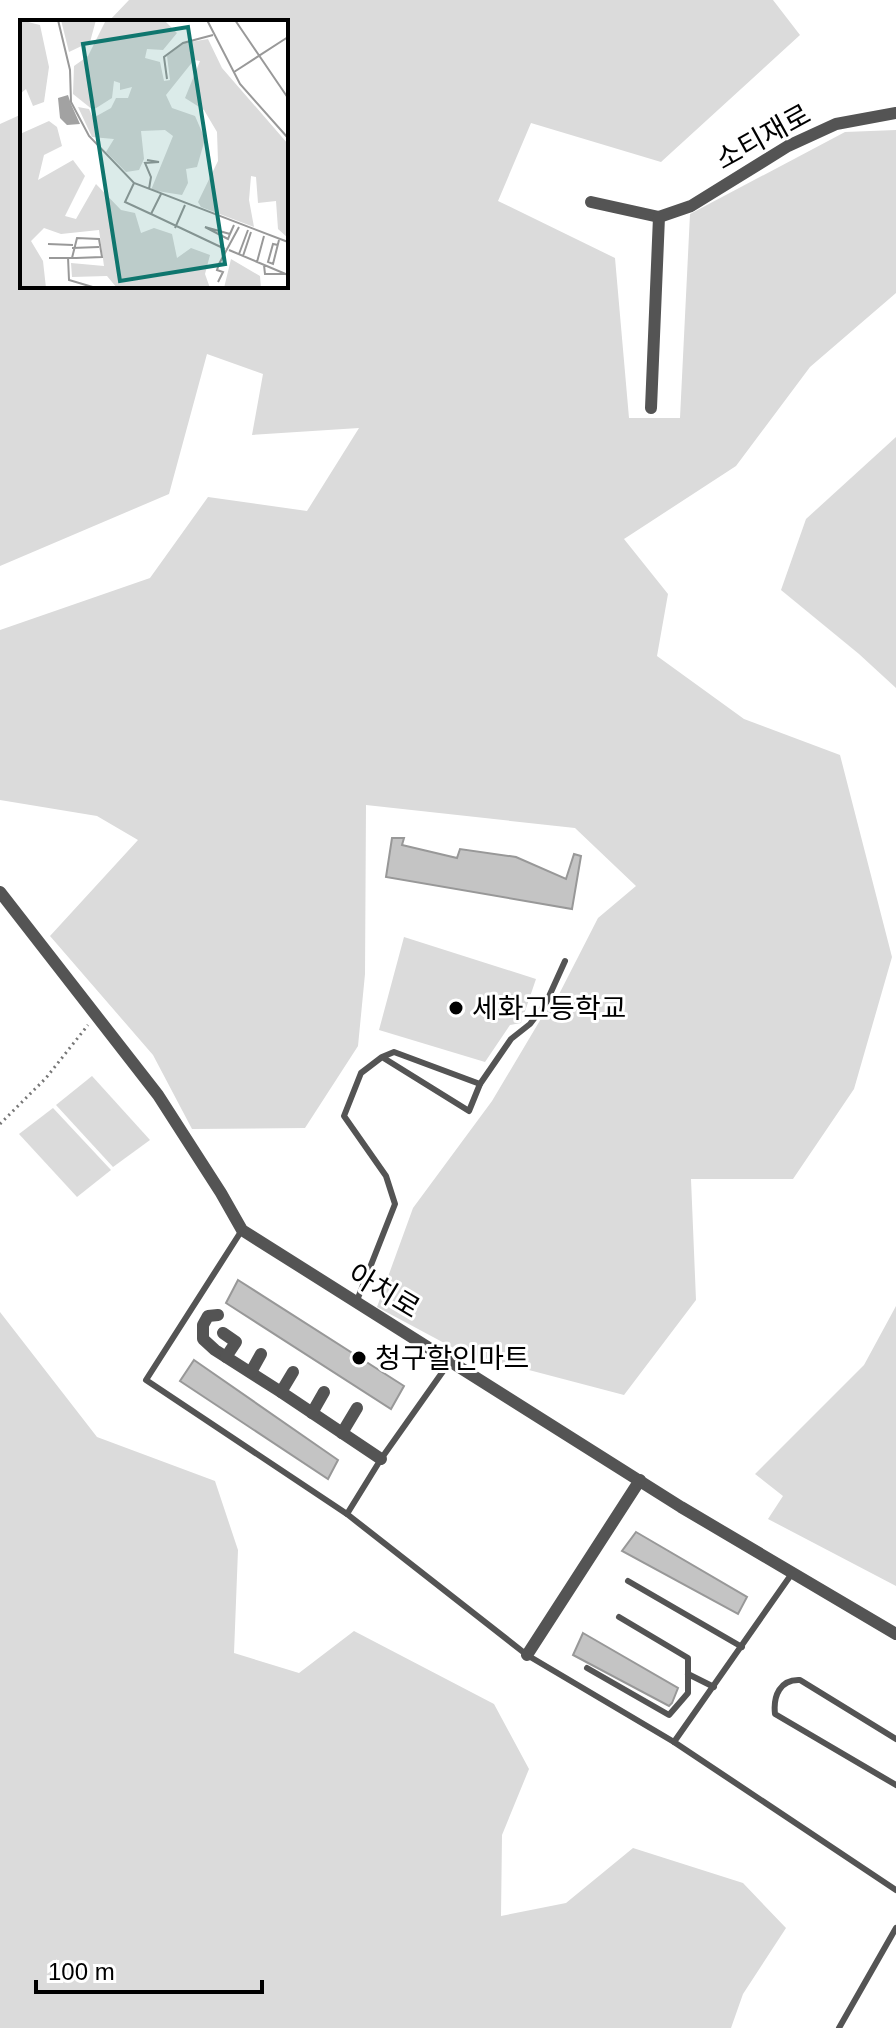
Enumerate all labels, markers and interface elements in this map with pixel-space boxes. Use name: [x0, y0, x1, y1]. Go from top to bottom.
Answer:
inset map: [20, 20, 288, 288]
street label: 소티재로: [710, 98, 816, 176]
place label: 세화고등학교: [472, 993, 627, 1024]
marker: 세화고등학교: [447, 999, 465, 1017]
street label: 아치로: [343, 1258, 425, 1324]
place label: 청구할인마트: [375, 1343, 530, 1374]
marker: 청구할인마트: [350, 1349, 368, 1367]
scale bar: [36, 1944, 262, 1994]
text: 100 m: [48, 1958, 115, 1985]

